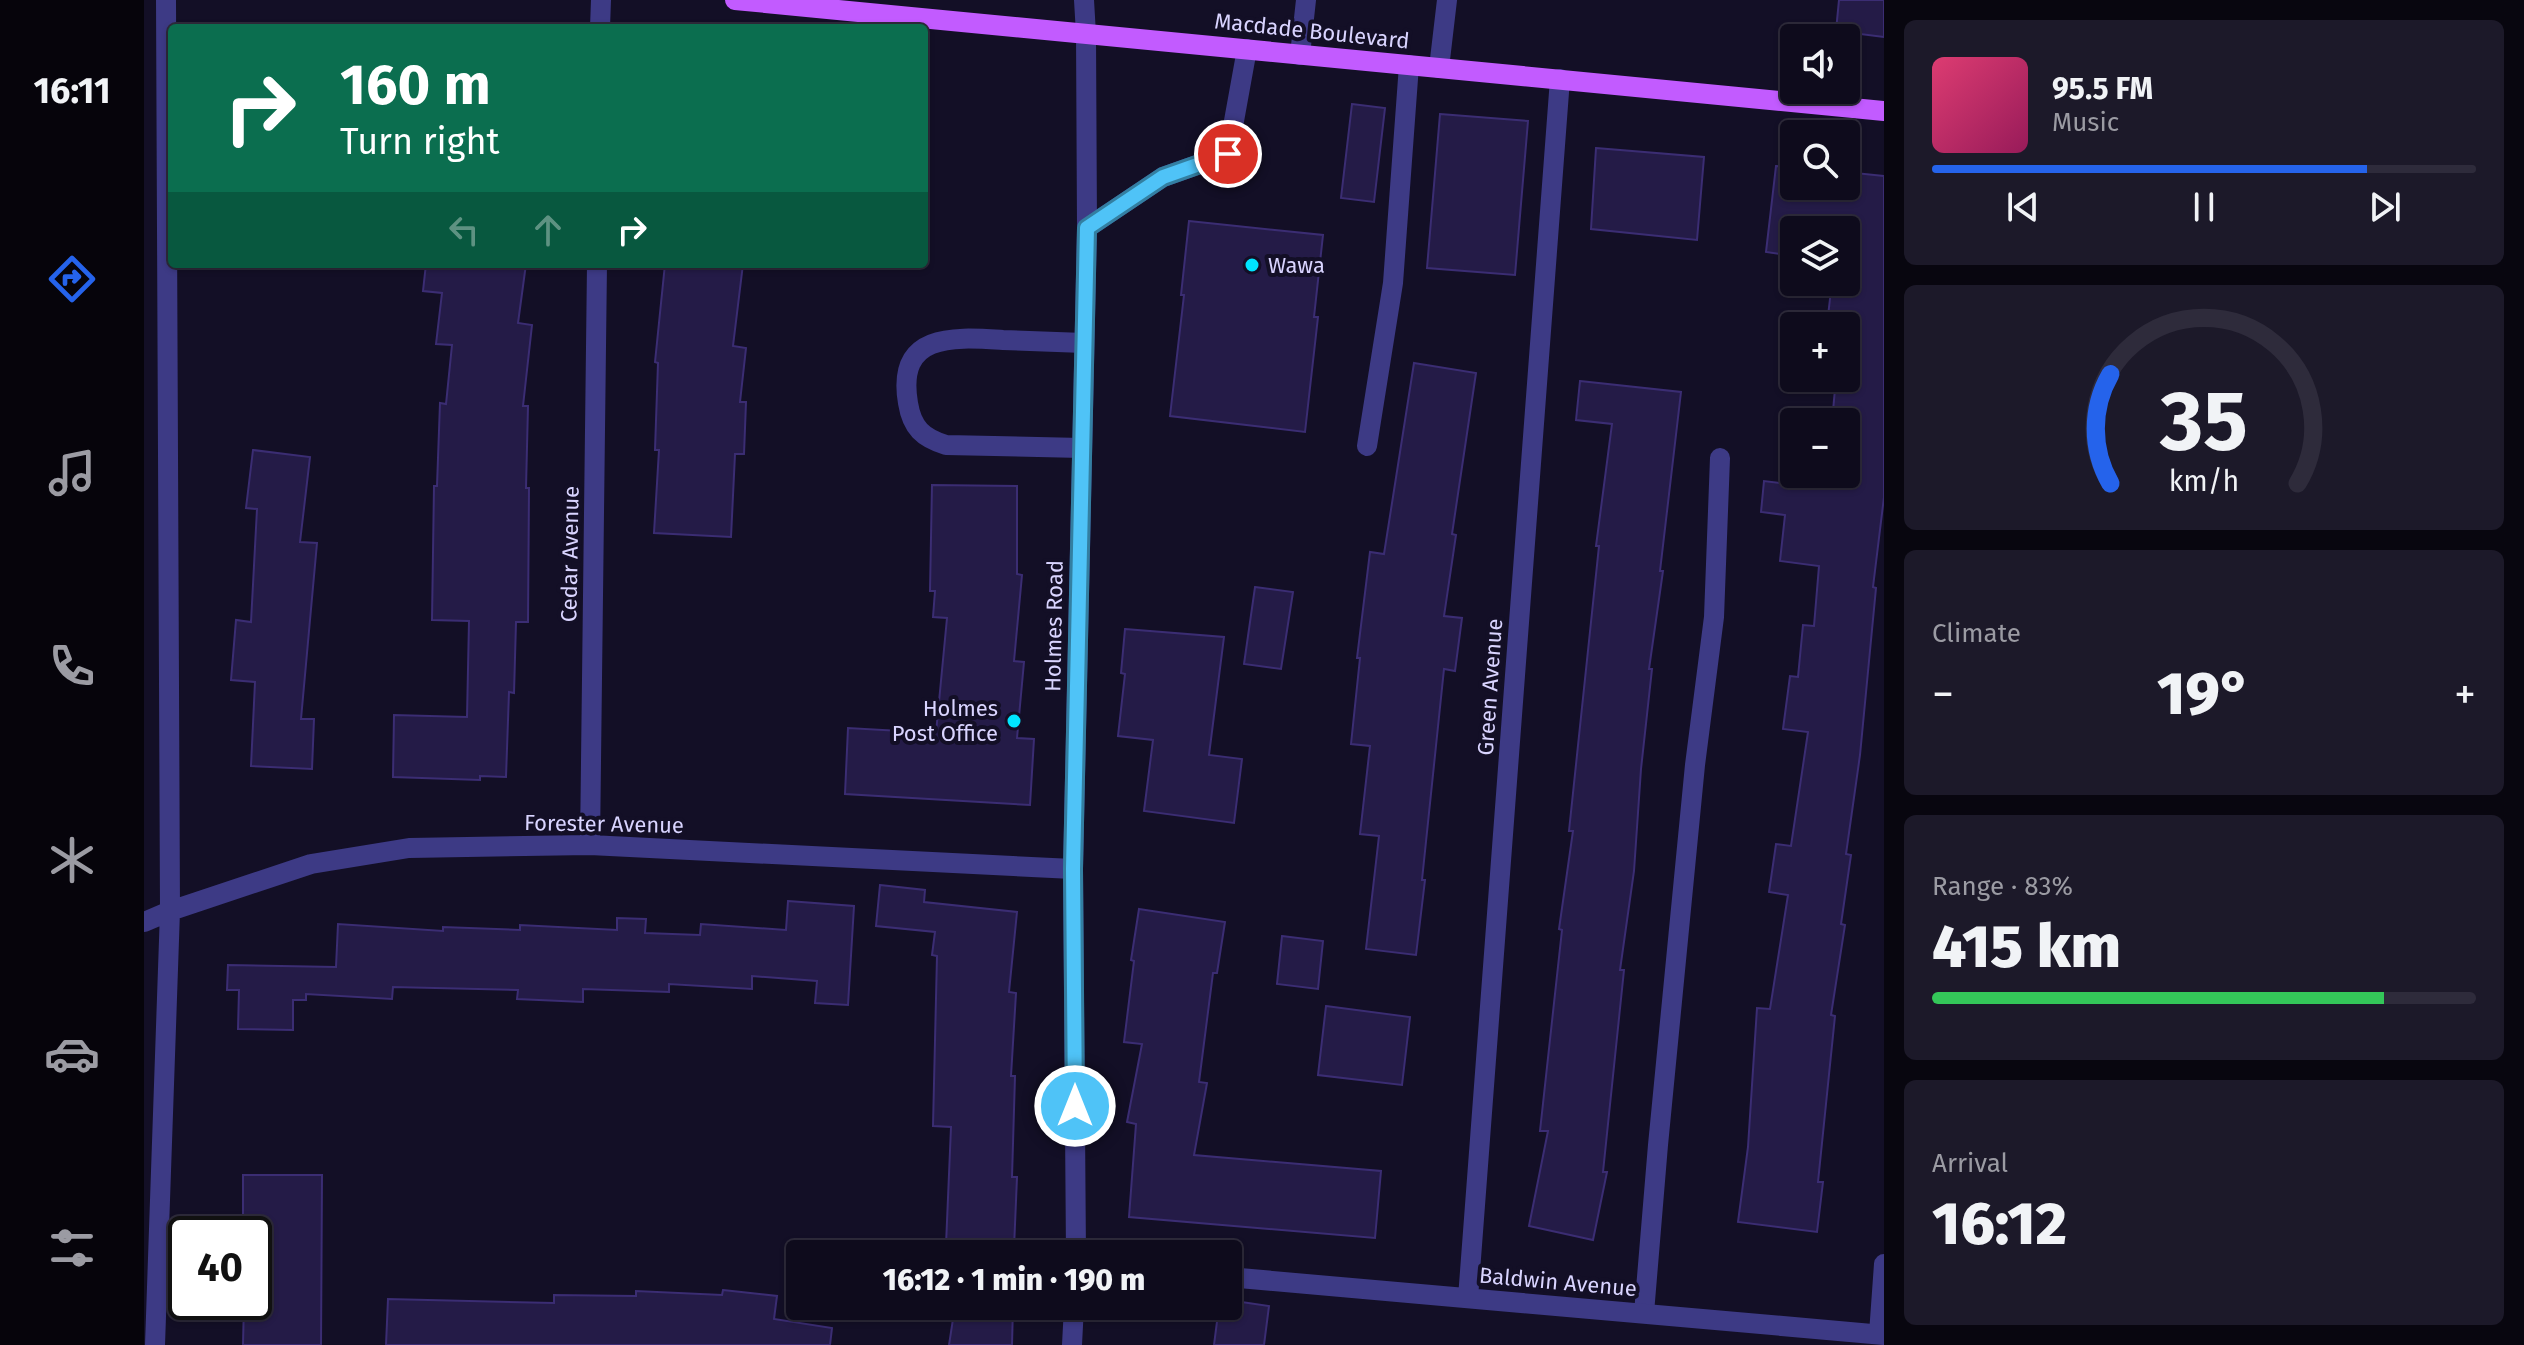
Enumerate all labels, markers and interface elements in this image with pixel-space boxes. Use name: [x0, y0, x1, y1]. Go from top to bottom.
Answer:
street label: Macdade Boulevard: [1213, 7, 1411, 55]
map controls: [1780, 24, 1860, 488]
button: sound: [1780, 24, 1860, 104]
text: 160 m: [340, 52, 491, 119]
icon: right: [208, 56, 312, 160]
text: 16:11: [33, 69, 111, 113]
text: 95.5 FM: [2052, 71, 2153, 107]
text: Music: [2052, 107, 2119, 138]
text: Turn right: [340, 120, 500, 164]
pin: [1194, 120, 1262, 188]
button: search: [1780, 120, 1860, 200]
icon: arrive: [1206, 132, 1250, 176]
icon: previous: [2001, 185, 2045, 229]
icon: pause: [2182, 185, 2226, 229]
icon: next: [2363, 185, 2407, 229]
icon: left: [442, 208, 486, 252]
icon: ahead: [526, 208, 570, 252]
icon: right: [610, 208, 654, 252]
button: layers: [1780, 216, 1860, 296]
icon: directions: [44, 251, 100, 307]
place label: Wawa: [1268, 252, 1325, 279]
marker: Wawa: [1243, 256, 1261, 274]
button: +: [1780, 312, 1860, 392]
text: 35: [2159, 371, 2248, 471]
button: −: [1780, 408, 1860, 488]
icon: music: [44, 445, 100, 501]
text: km/h: [2169, 464, 2239, 499]
street label: Cedar Avenue: [555, 486, 585, 622]
street label: Holmes Road: [1039, 560, 1069, 692]
street label: Green Avenue: [1472, 618, 1508, 756]
text: Climate: [1932, 618, 2021, 649]
icon: phone: [44, 638, 100, 694]
text: 19°: [2157, 658, 2251, 730]
text: −: [1932, 668, 1954, 721]
text: +: [2454, 668, 2476, 721]
place label: Holmes Post Office: [892, 695, 998, 747]
marker: Holmes Post Office: [1005, 712, 1023, 730]
street label: Forester Avenue: [524, 809, 684, 839]
icon: climate: [44, 832, 100, 888]
text: Range · 83%: [1932, 871, 2073, 902]
text: 415 km: [1932, 911, 2121, 983]
icon: car: [44, 1026, 100, 1082]
position arrow: [1033, 1064, 1117, 1148]
text: Arrival: [1932, 1148, 2008, 1179]
text: 16:12: [1932, 1188, 2067, 1260]
speed limit sign: 40: [168, 1216, 272, 1320]
icon: filters: [44, 1220, 100, 1276]
text: 16:12 · 1 min · 190 m: [883, 1262, 1145, 1298]
street label: Baldwin Avenue: [1478, 1262, 1638, 1302]

